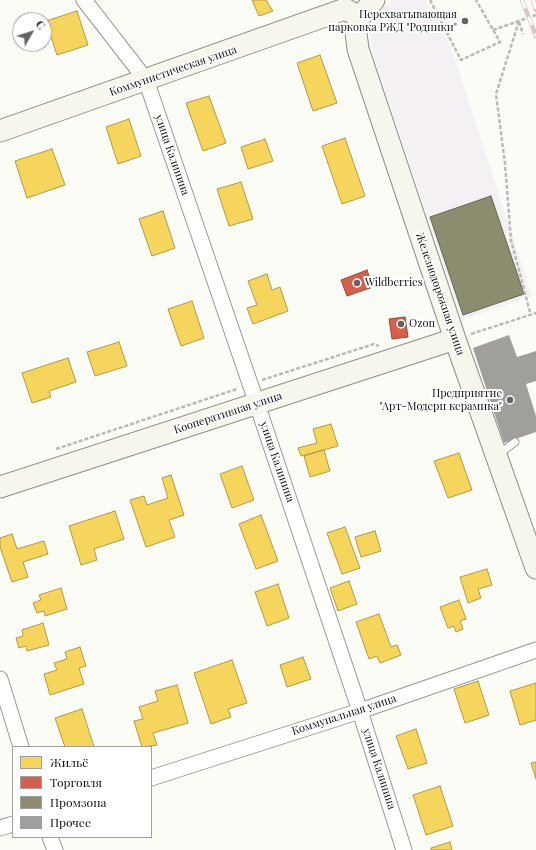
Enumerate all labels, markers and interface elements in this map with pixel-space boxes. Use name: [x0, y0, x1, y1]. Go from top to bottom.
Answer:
place label: Перехватывающая парковка РЖД "Родники": [328, 8, 457, 34]
north arrow: [12, 12, 52, 52]
marker: Перехватывающая парковка РЖД "Родники": [460, 16, 470, 26]
text: С: [33, 17, 49, 32]
street label: Коммунистическая улица: [108, 43, 238, 99]
street label: улица Калинина: [152, 113, 192, 197]
street label: Железнодорожная улица: [413, 231, 467, 357]
place label: Wildberries: [365, 276, 423, 290]
marker: Wildberries: [352, 278, 362, 288]
place label: Ozon: [409, 317, 435, 331]
marker: Ozon: [396, 319, 406, 329]
place label: Предприятие "Арт-Модерн керамика": [379, 387, 502, 413]
street label: Кооперативная улица: [172, 389, 284, 437]
marker: Предприятие "Арт-Модерн керамика": [505, 395, 515, 405]
street label: улица Калинина: [257, 420, 297, 504]
street label: Коммунальная улица: [290, 692, 398, 738]
street label: улица Калинина: [360, 727, 398, 811]
legend: [12, 746, 152, 838]
text: Жильё: [50, 754, 88, 770]
text: Торговля: [50, 774, 102, 790]
text: Промзона: [50, 794, 107, 810]
text: Прочее: [50, 814, 91, 830]

